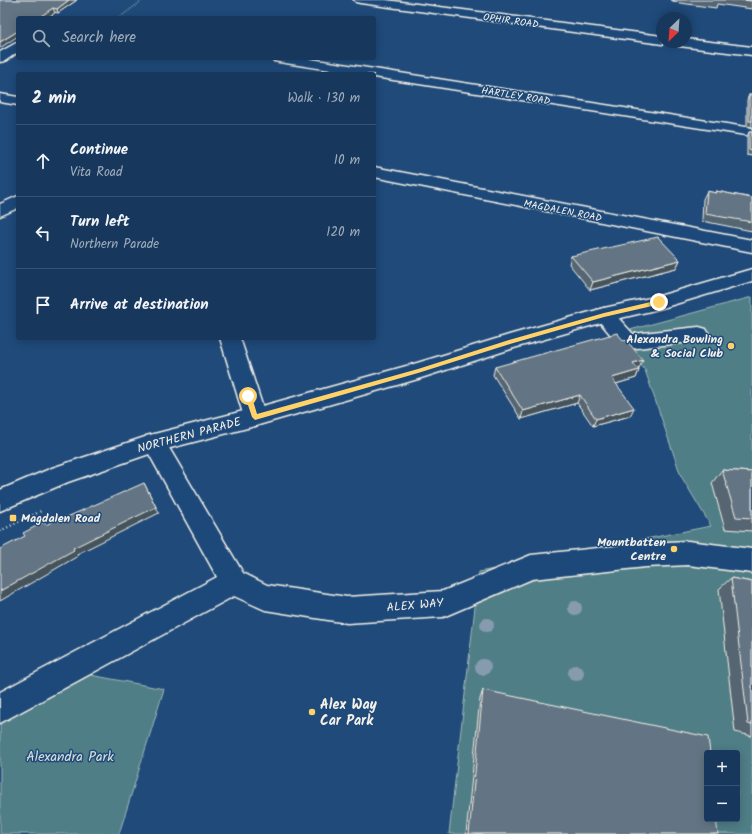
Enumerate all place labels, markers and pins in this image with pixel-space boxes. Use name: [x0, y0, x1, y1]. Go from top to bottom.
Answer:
place label: Alexandra Bowling & Social Club: [626, 330, 723, 363]
marker: Alexandra Bowling & Social Club: [726, 341, 736, 351]
place label: Magdalen Road: [21, 509, 101, 528]
marker: Magdalen Road: [8, 513, 18, 523]
place label: Mountbatten Centre: [597, 533, 666, 566]
marker: Mountbatten Centre: [669, 544, 679, 554]
place label: Alex Way Car Park: [320, 694, 378, 732]
marker: Alex Way Car Park: [307, 707, 317, 717]

